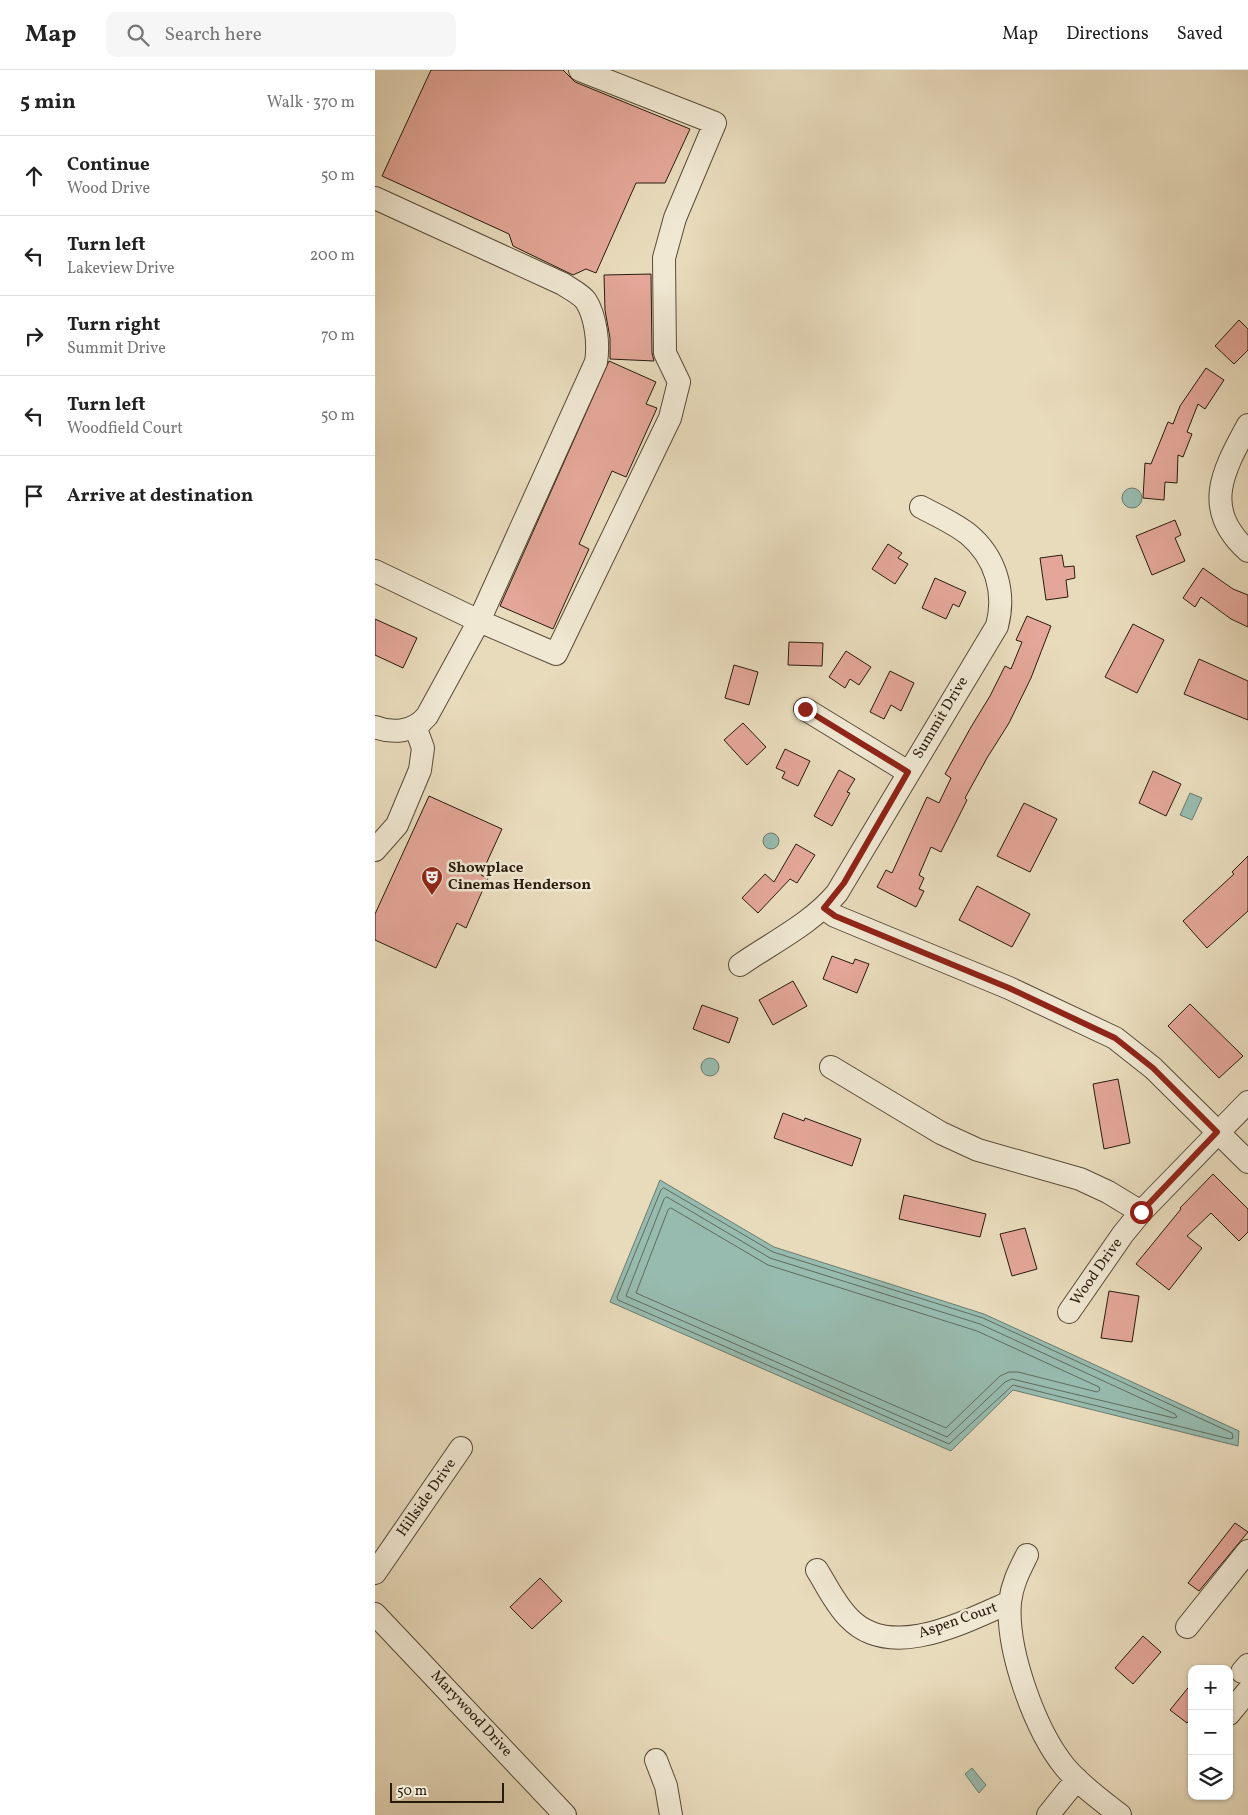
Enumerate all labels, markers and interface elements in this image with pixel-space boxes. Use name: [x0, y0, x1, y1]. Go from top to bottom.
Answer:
search box: [106, 12, 456, 57]
text: Map: [25, 18, 76, 52]
icon: search: [124, 21, 152, 49]
text: Search here: [164, 22, 262, 48]
text: Map: [1002, 22, 1038, 47]
text: Directions: [1066, 22, 1149, 47]
text: Saved: [1177, 22, 1223, 47]
text: 5 min: [20, 88, 76, 117]
text: Walk · 370 m: [267, 92, 355, 114]
text: Continue: [67, 152, 150, 178]
icon: ahead: [20, 162, 48, 190]
text: 50 m: [321, 165, 355, 187]
text: Wood Drive: [67, 178, 150, 200]
text: Turn left: [67, 232, 146, 258]
icon: left: [20, 242, 48, 270]
text: 200 m: [310, 245, 355, 267]
text: Lakeview Drive: [67, 258, 175, 280]
text: Turn right: [67, 312, 160, 338]
icon: right: [20, 322, 48, 350]
text: 70 m: [321, 325, 355, 347]
text: Summit Drive: [67, 338, 166, 360]
text: Turn left: [67, 392, 146, 418]
icon: left: [20, 402, 48, 430]
text: 50 m: [321, 405, 355, 427]
text: Woodfield Court: [67, 418, 183, 440]
icon: arrive: [20, 482, 48, 510]
text: Arrive at destination: [67, 483, 253, 509]
street label: Summit Drive: [908, 673, 974, 763]
route end: [794, 698, 817, 721]
place label: Showplace Cinemas Henderson: [448, 858, 591, 896]
theatre icon: Showplace Cinemas Henderson: [420, 865, 444, 896]
route start: [1130, 1201, 1153, 1224]
street label: Wood Drive: [1066, 1234, 1128, 1310]
street label: Hillside Drive: [392, 1455, 462, 1541]
street label: Aspen Court: [916, 1598, 1000, 1644]
map controls: [1188, 1665, 1233, 1800]
button: +: [1188, 1665, 1233, 1710]
street label: Marywood Drive: [425, 1666, 517, 1762]
button: −: [1188, 1710, 1233, 1755]
button: layers: [1188, 1755, 1233, 1800]
scale bar: [390, 1780, 504, 1803]
text: 50 m: [397, 1782, 427, 1801]

